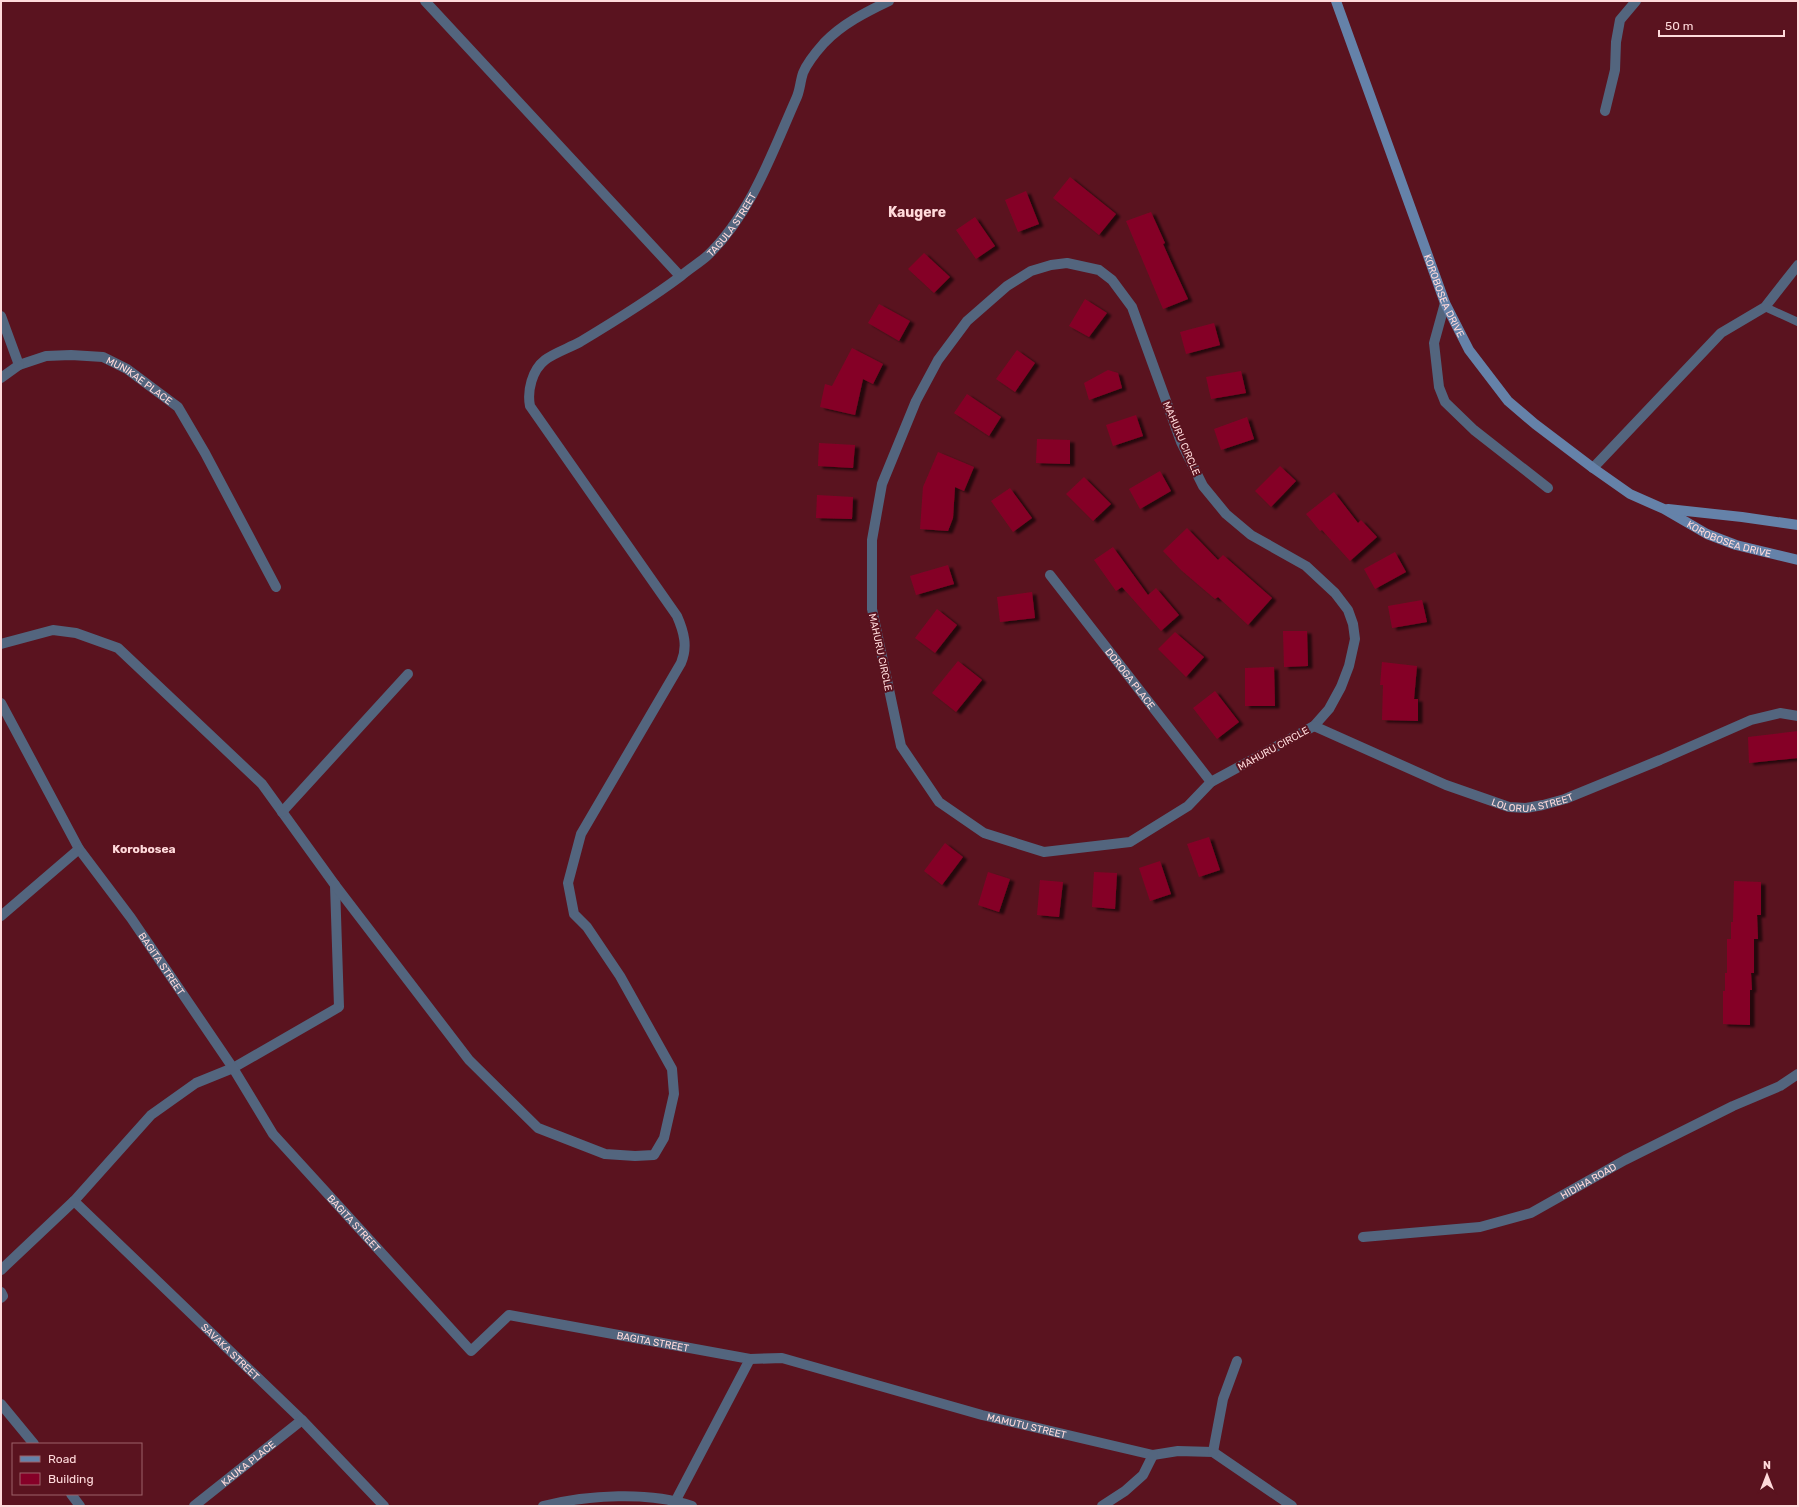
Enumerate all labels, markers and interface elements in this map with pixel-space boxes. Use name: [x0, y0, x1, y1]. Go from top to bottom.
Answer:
scale bar: [1659, 12, 1784, 38]
text: 50 m: [1665, 19, 1693, 33]
street label: TAGULA STREET: [705, 191, 759, 260]
district label: Kaugere: [888, 204, 946, 221]
street label: KOROBOSEA DRIVE: [1421, 253, 1467, 340]
street label: MUNIKAE PLACE: [104, 355, 174, 408]
street label: MAHURU CIRCLE: [1160, 400, 1202, 477]
street label: KOROBOSEA DRIVE: [1684, 519, 1772, 560]
street label: MAHURU CIRCLE: [866, 612, 894, 692]
street label: DOROGA PLACE: [1102, 646, 1157, 712]
street label: MAHURU CIRCLE: [1236, 724, 1311, 773]
street label: LOLORUA STREET: [1490, 791, 1576, 815]
district label: Korobosea: [112, 842, 176, 856]
street label: BAGITA STREET: [136, 930, 187, 998]
street label: HIDIHA ROAD: [1559, 1161, 1619, 1202]
street label: BAGITA STREET: [324, 1193, 383, 1255]
street label: SAVAKA STREET: [198, 1321, 262, 1383]
street label: BAGITA STREET: [616, 1330, 690, 1355]
street label: MAMUTU STREET: [986, 1411, 1068, 1442]
street label: KAUKA PLACE: [219, 1439, 278, 1489]
legend: [12, 1443, 142, 1495]
text: Road: [48, 1452, 76, 1466]
north arrow: [1747, 1455, 1787, 1495]
text: N: [1763, 1459, 1771, 1472]
text: Building: [48, 1472, 94, 1486]

